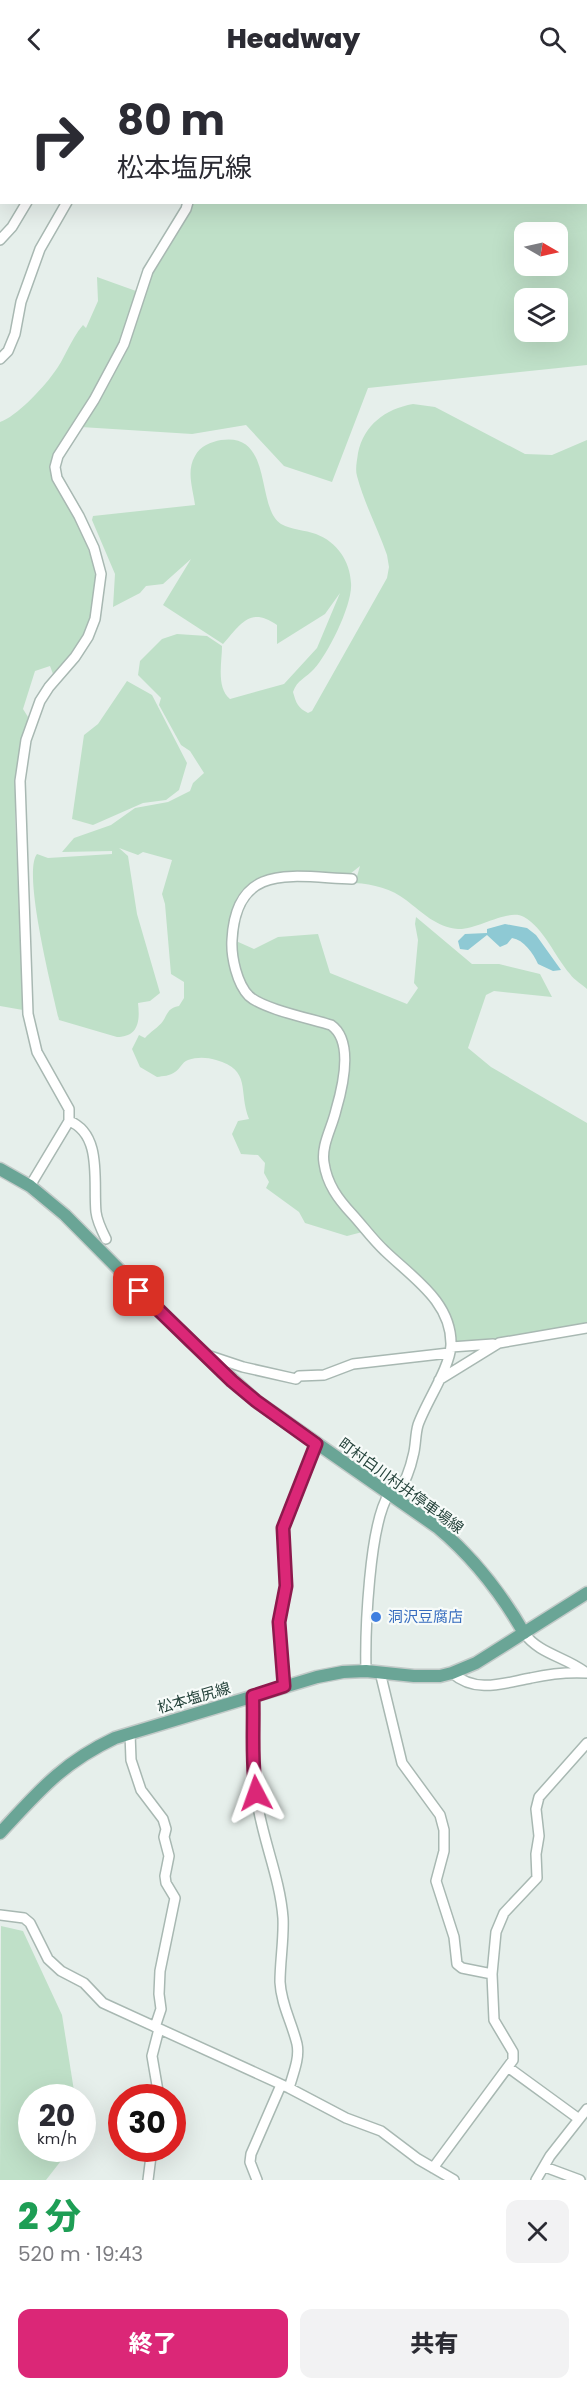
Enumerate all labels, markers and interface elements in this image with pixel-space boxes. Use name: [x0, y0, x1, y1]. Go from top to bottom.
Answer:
text: Headway: [227, 20, 360, 57]
icon: back: [18, 23, 51, 56]
icon: search: [536, 23, 569, 56]
text: 80 m: [117, 91, 225, 150]
icon: right: [18, 102, 96, 180]
text: 松本塩尻線: [117, 149, 252, 186]
north arrow: [514, 222, 568, 276]
map controls: [514, 222, 568, 342]
button: layers: [514, 288, 568, 342]
pin: [113, 1265, 164, 1316]
icon: arrive: [122, 1274, 155, 1307]
street label: 町村白川村井停車場線: [334, 1433, 468, 1538]
place label: 洞沢豆腐店: [388, 1606, 463, 1627]
marker: 洞沢豆腐店: [369, 1610, 383, 1624]
street label: 松本塩尻線: [155, 1677, 233, 1718]
position arrow: [224, 1761, 288, 1825]
speed limit sign: 30: [108, 2084, 186, 2162]
text: 20: [39, 2094, 75, 2137]
text: km/h: [37, 2128, 77, 2149]
text: 2 分: [18, 2191, 81, 2242]
button: close: [506, 2200, 569, 2263]
text: 520 m · 19:43: [18, 2240, 143, 2268]
button: 終了: [18, 2309, 288, 2378]
button: 共有: [300, 2309, 569, 2378]

